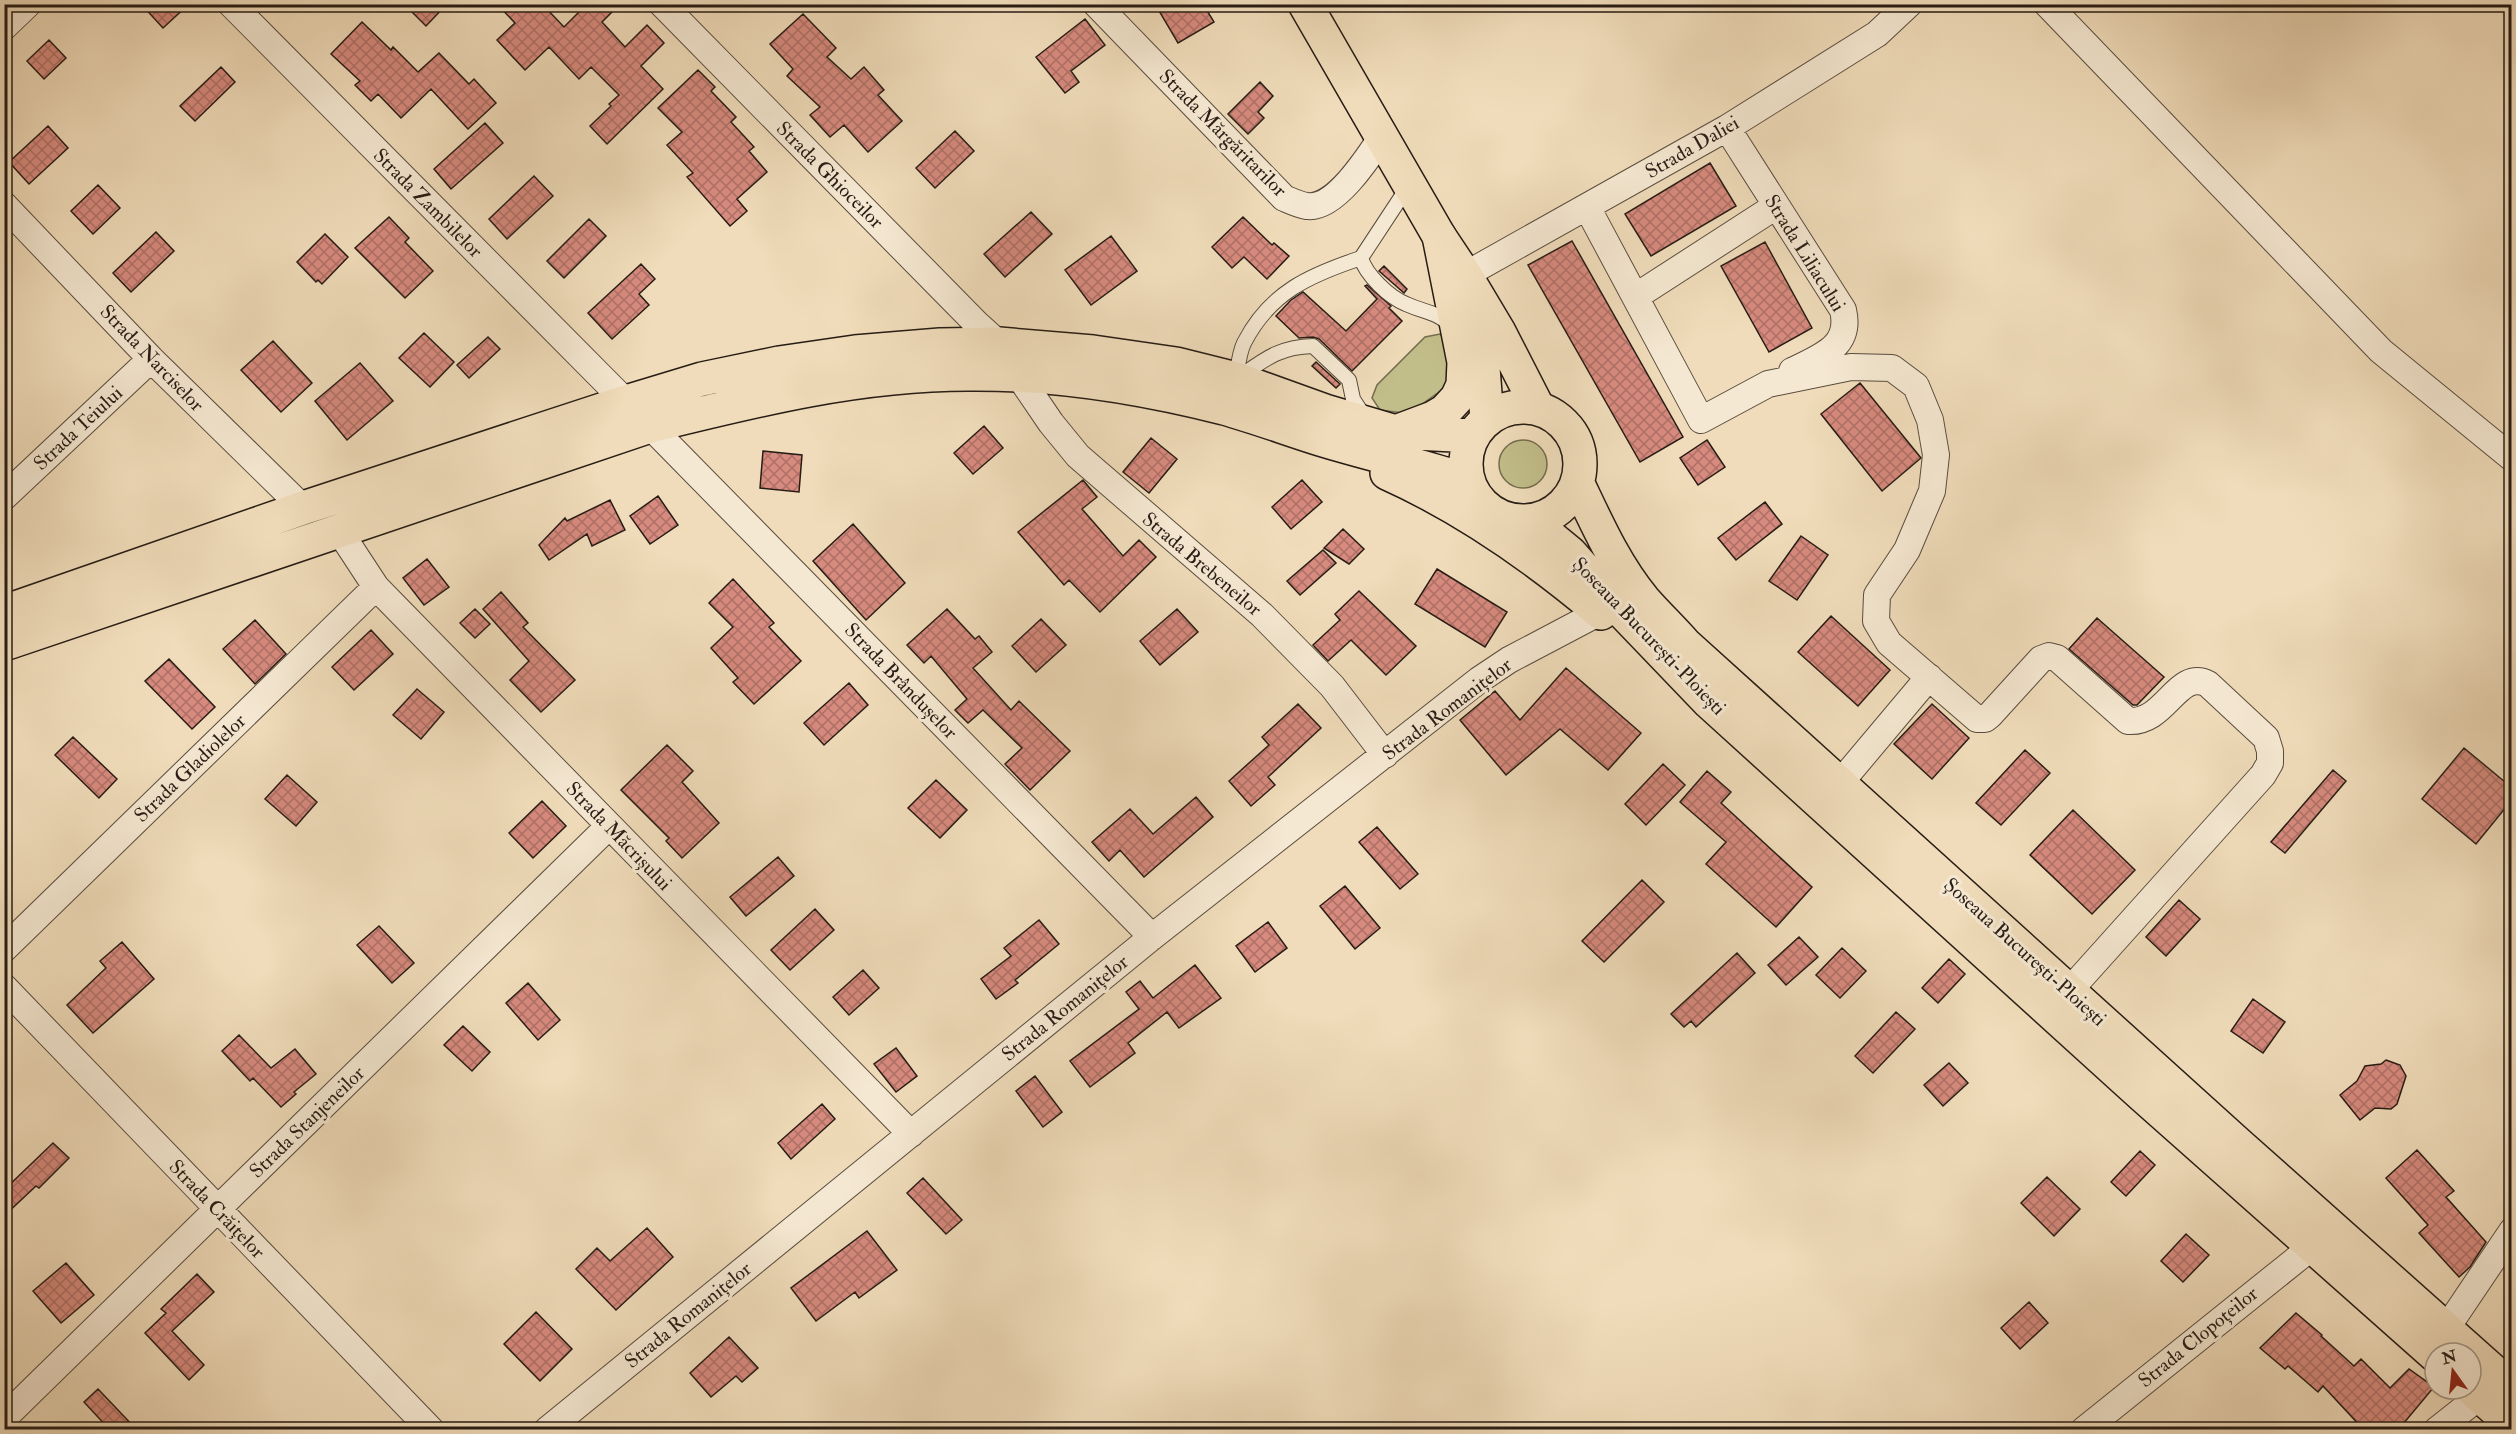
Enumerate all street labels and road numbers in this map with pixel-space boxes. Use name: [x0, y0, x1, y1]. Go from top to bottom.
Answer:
street label: Strada Mărgăritarilor: [1154, 64, 1293, 203]
street label: Strada Daliei: [1641, 110, 1743, 184]
street label: Strada Ghioceilor: [771, 116, 889, 234]
street label: Strada Zambilelor: [368, 143, 488, 263]
street label: Strada Liliacului: [1759, 190, 1851, 316]
street label: Strada Narciselor: [95, 299, 210, 417]
street label: Strada Teiului: [28, 380, 128, 476]
street label: Strada Brebeneilor: [1137, 507, 1267, 622]
street label: Șoseaua București-Ploiești: [1567, 552, 1731, 720]
street label: Strada Brândușelor: [839, 618, 963, 745]
street label: Strada Romanițelor: [1377, 652, 1517, 766]
street label: Strada Gladiolelor: [129, 708, 252, 828]
street label: Strada Măcrișului: [561, 776, 677, 896]
street label: Șoseaua București-Ploiești: [1939, 872, 2111, 1032]
street label: Strada Romanițelor: [997, 949, 1134, 1067]
street label: Strada Stanjeneilor: [244, 1060, 370, 1183]
street label: Strada Crăițelor: [164, 1154, 271, 1264]
street label: Strada Romanițelor: [620, 1256, 757, 1374]
street label: Strada Clopoțeilor: [2133, 1281, 2264, 1394]

